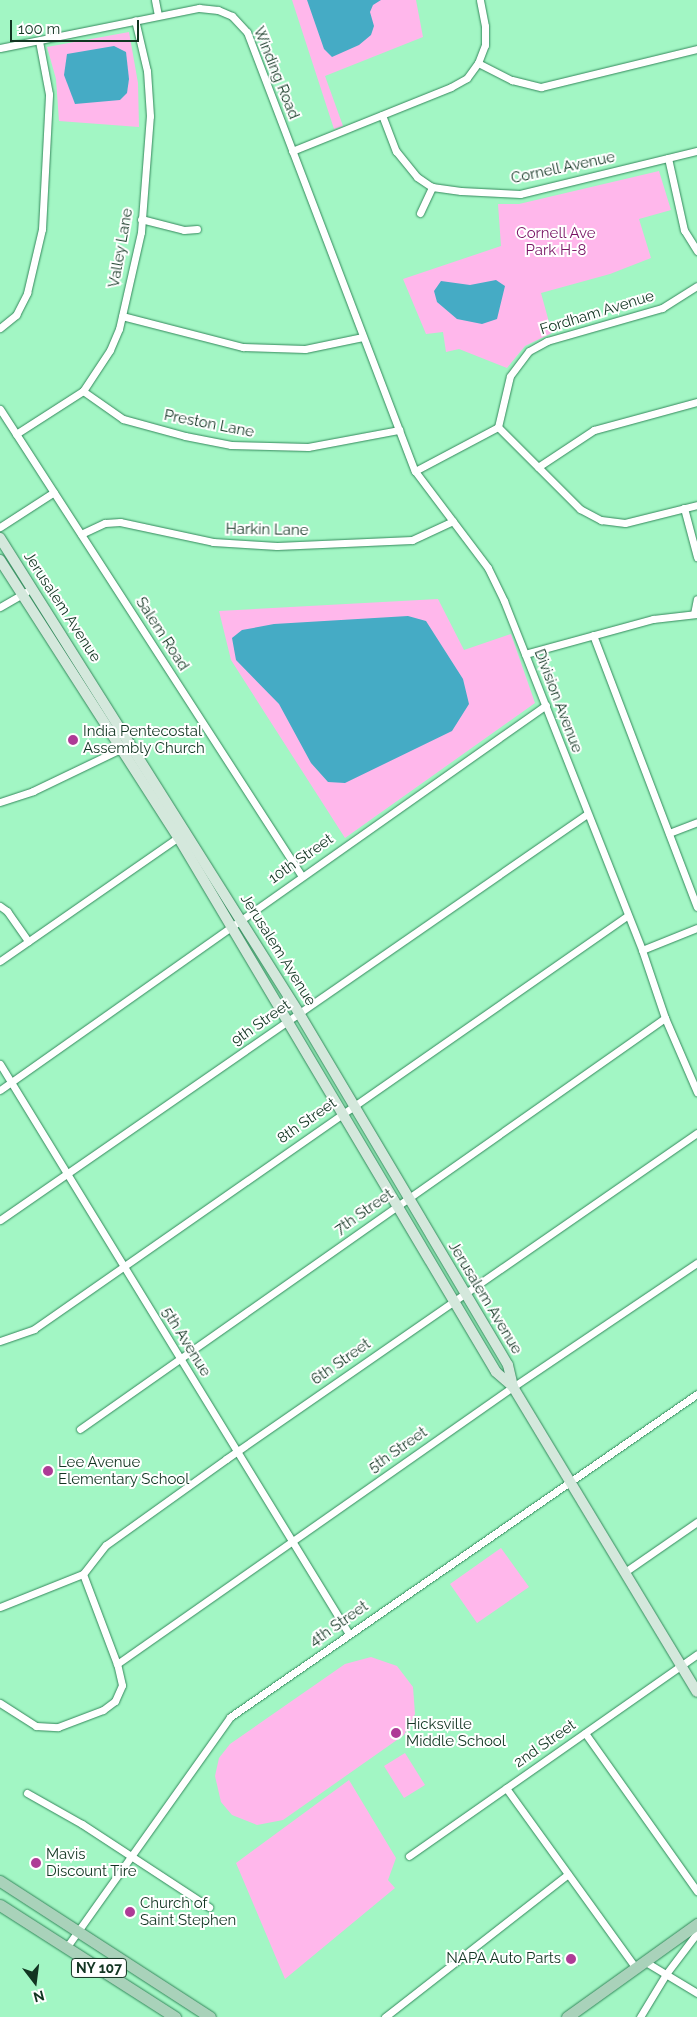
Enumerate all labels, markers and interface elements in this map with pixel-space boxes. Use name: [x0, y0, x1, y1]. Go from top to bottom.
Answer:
scale bar: [12, 10, 141, 42]
text: 100 m: [18, 20, 60, 38]
street label: Winding Road: [249, 24, 303, 122]
street label: Cornell Avenue: [509, 148, 617, 188]
street label: Valley Lane: [105, 207, 137, 289]
park label: Cornell Ave Park H-8: [516, 224, 596, 259]
street label: Fordham Avenue: [538, 287, 656, 339]
street label: Preston Lane: [162, 406, 256, 442]
street label: Harkin Lane: [226, 520, 308, 540]
street label: Jerusalem Avenue: [19, 548, 105, 666]
street label: Salem Road: [132, 594, 192, 674]
street label: Division Avenue: [530, 646, 586, 756]
place label: India Pentecostal Assembly Church: [83, 722, 205, 757]
marker: India Pentecostal Assembly Church: [67, 734, 79, 746]
street label: 10th Street: [265, 830, 337, 888]
street label: Jerusalem Avenue: [236, 891, 320, 1009]
street label: 9th Street: [228, 996, 294, 1050]
street label: 8th Street: [274, 1094, 340, 1148]
street label: 7th Street: [331, 1185, 397, 1239]
street label: Jerusalem Avenue: [444, 1238, 526, 1358]
street label: 5th Avenue: [158, 1304, 214, 1380]
street label: 6th Street: [308, 1335, 374, 1389]
street label: 5th Street: [365, 1423, 431, 1477]
place label: Lee Avenue Elementary School: [58, 1453, 190, 1488]
marker: Lee Avenue Elementary School: [42, 1465, 54, 1477]
street label: 4th Street: [306, 1597, 372, 1651]
place label: Hicksville Middle School: [406, 1715, 506, 1750]
street label: 2nd Street: [511, 1716, 579, 1772]
marker: Hicksville Middle School: [390, 1727, 402, 1739]
place label: Mavis Discount Tire: [46, 1845, 137, 1880]
marker: Mavis Discount Tire: [30, 1857, 42, 1869]
place label: Church of Saint Stephen: [140, 1894, 236, 1929]
marker: Church of Saint Stephen: [124, 1906, 136, 1918]
place label: NAPA Auto Parts: [445, 1950, 561, 1968]
marker: NAPA Auto Parts: [565, 1953, 577, 1965]
road number: NY 107: [70, 1956, 128, 1980]
north arrow: [10, 1957, 60, 2007]
text: N: [32, 1987, 46, 2006]

